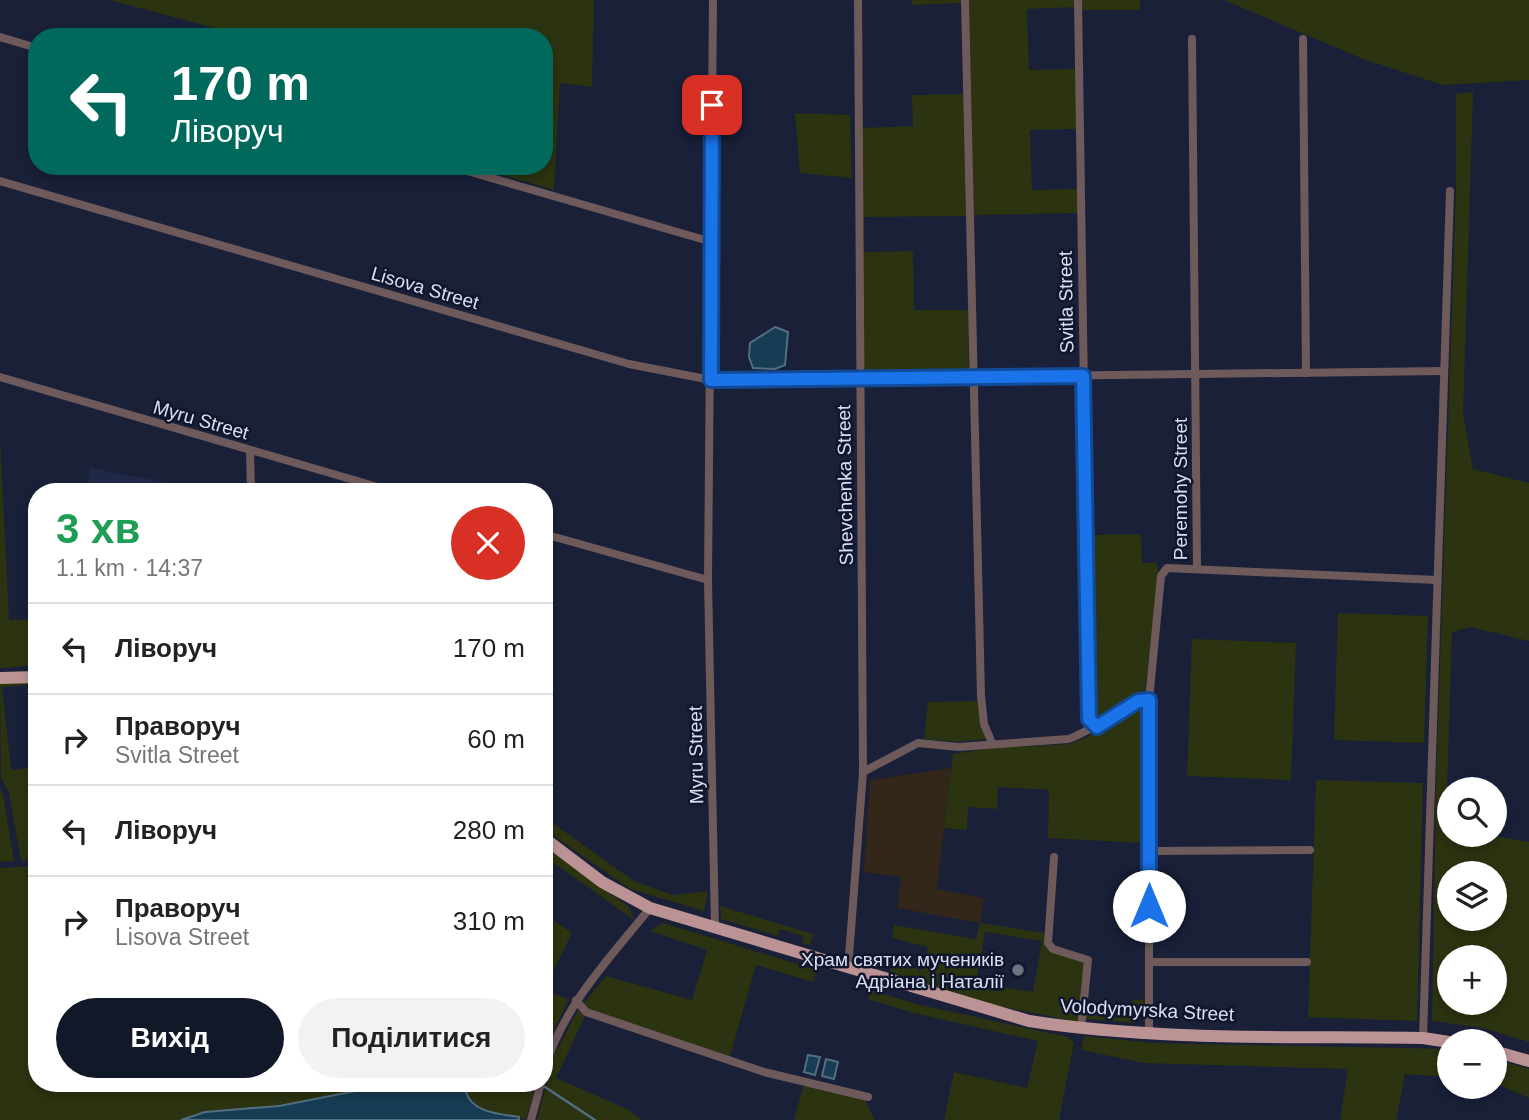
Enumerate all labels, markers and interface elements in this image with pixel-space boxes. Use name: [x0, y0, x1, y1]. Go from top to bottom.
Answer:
icon: left: [56, 56, 147, 147]
text: 170 m: [171, 56, 310, 110]
pin: [682, 75, 742, 135]
icon: arrive: [693, 86, 731, 124]
text: Ліворуч: [171, 113, 284, 149]
street label: Svitla Street: [1055, 250, 1077, 353]
street label: Lisova Street: [369, 263, 482, 314]
street label: Myru Street: [151, 396, 252, 444]
street label: Shevchenka Street: [833, 404, 857, 565]
street label: Peremohy Street: [1170, 417, 1191, 560]
text: 3 хв: [56, 505, 140, 552]
button: close: [451, 506, 525, 580]
text: 1.1 km · 14:37: [56, 555, 203, 581]
icon: left: [56, 630, 94, 668]
text: Ліворуч: [115, 633, 217, 663]
text: 170 m: [453, 633, 525, 663]
street label: Myru Street: [685, 705, 707, 804]
text: Праворуч: [115, 711, 241, 741]
icon: right: [56, 721, 94, 759]
text: 60 m: [467, 724, 525, 754]
text: Svitla Street: [115, 742, 239, 768]
map controls: [1437, 777, 1507, 1099]
button: search: [1437, 777, 1507, 847]
icon: left: [56, 812, 94, 850]
text: Ліворуч: [115, 815, 217, 845]
text: 280 m: [453, 815, 525, 845]
button: layers: [1437, 861, 1507, 931]
position arrow: [1112, 869, 1186, 943]
text: Праворуч: [115, 893, 241, 923]
icon: right: [56, 903, 94, 941]
text: 310 m: [453, 906, 525, 936]
text: Lisova Street: [115, 924, 249, 950]
button: +: [1437, 945, 1507, 1015]
place label: Храм святих мучеників Адріана і Наталії: [801, 949, 1005, 992]
marker: Храм святих мучеників Адріана і Наталії: [1010, 962, 1026, 978]
street label: Volodymyrska Street: [1059, 995, 1235, 1025]
button: Вихід: [56, 998, 284, 1078]
button: Поділитися: [298, 998, 525, 1078]
button: −: [1437, 1029, 1507, 1099]

